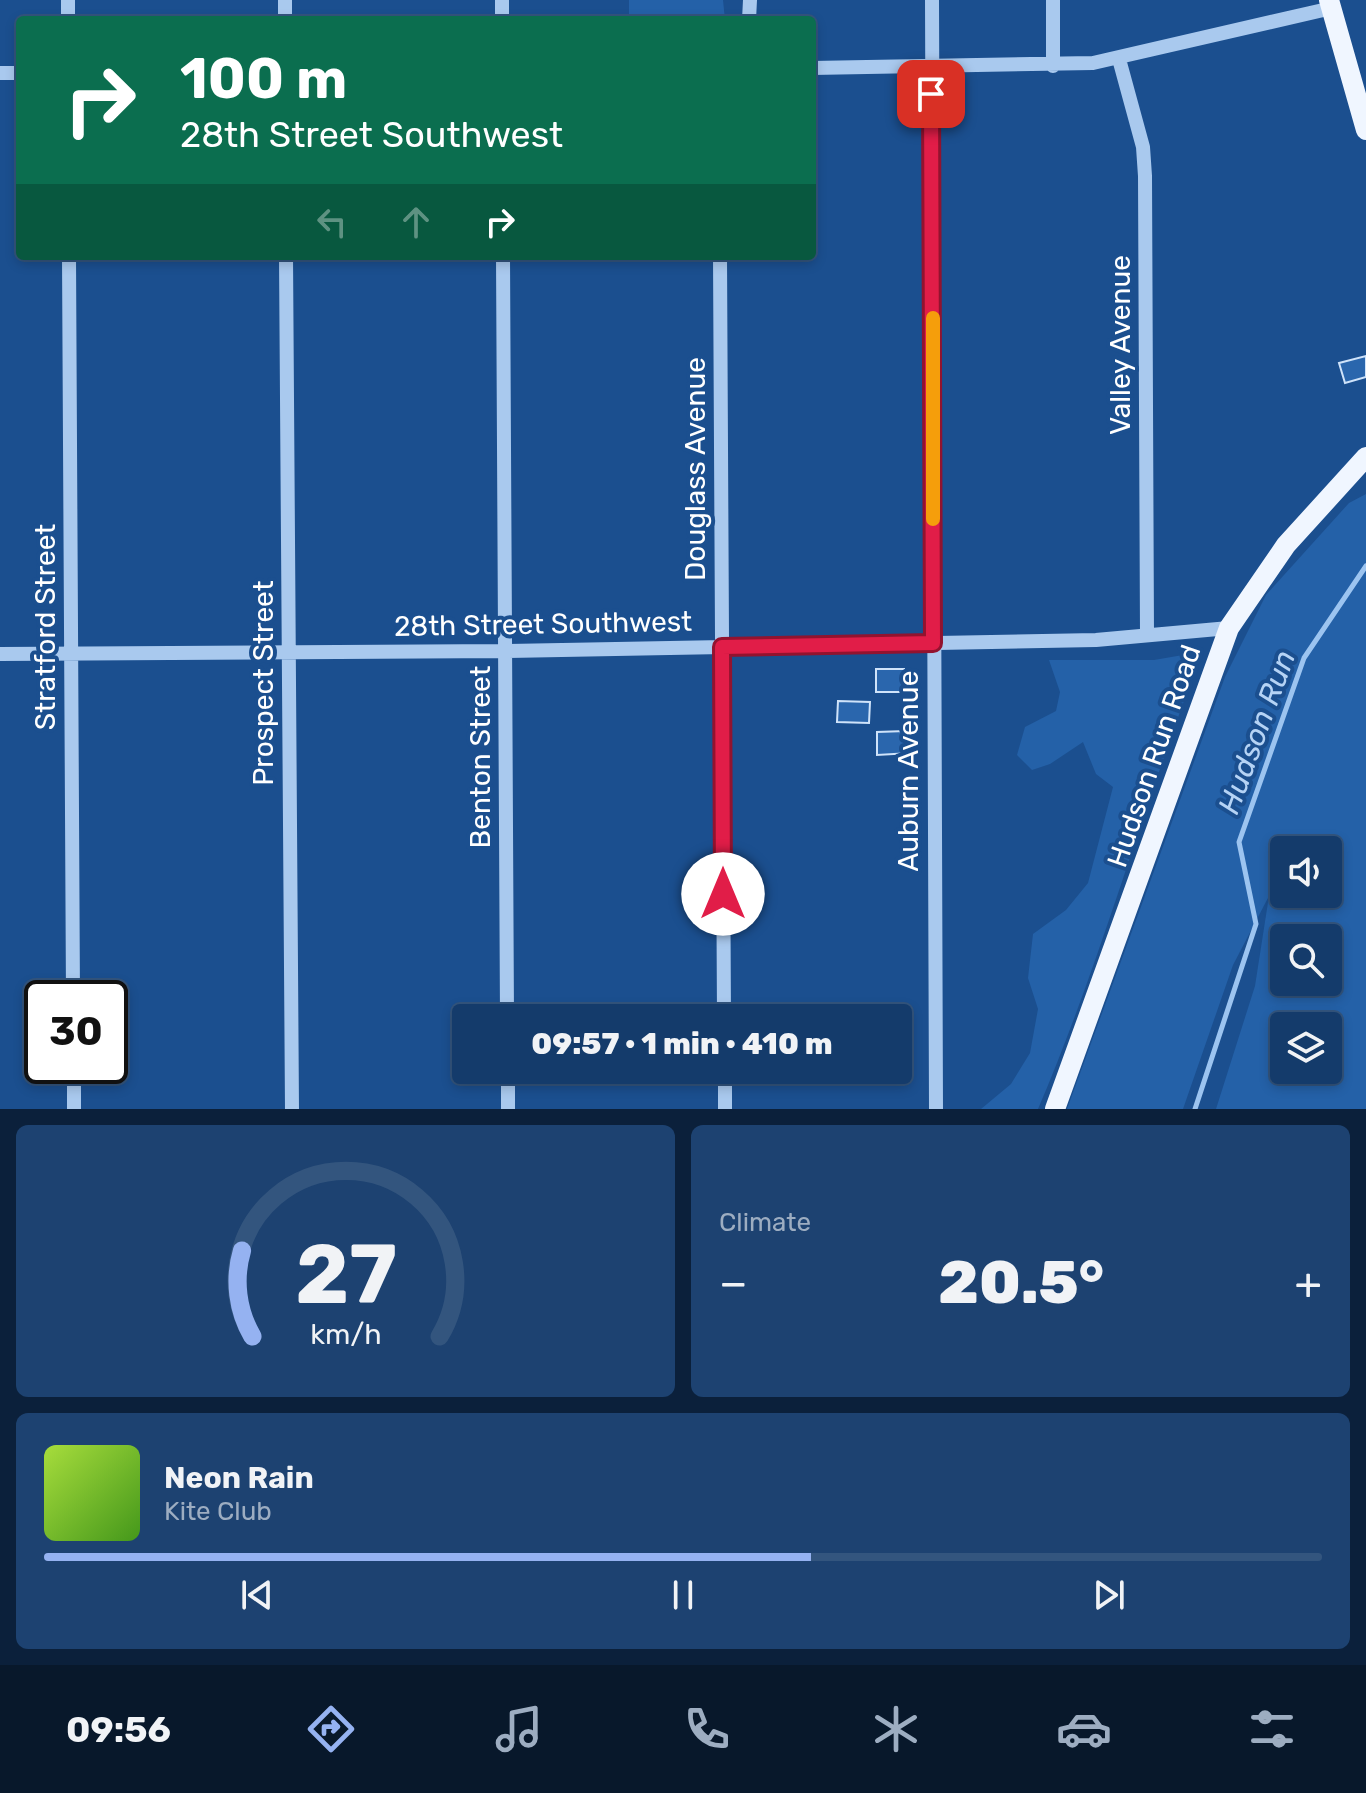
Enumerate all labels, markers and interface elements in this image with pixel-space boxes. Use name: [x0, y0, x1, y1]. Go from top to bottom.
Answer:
text: 100 m: [180, 46, 347, 112]
icon: right: [48, 48, 152, 152]
pin: [897, 60, 965, 128]
icon: arrive: [909, 72, 953, 116]
text: 28th Street Southwest: [180, 113, 563, 156]
icon: left: [310, 200, 354, 244]
icon: ahead: [394, 200, 438, 244]
icon: right: [478, 200, 522, 244]
street label: Valley Avenue: [1104, 255, 1137, 435]
street label: Douglass Avenue: [679, 357, 712, 581]
street label: Stratford Street: [29, 524, 62, 730]
street label: Prospect Street: [247, 580, 280, 786]
street label: 28th Street Southwest: [394, 605, 692, 643]
street label: Hudson Run Road: [1100, 640, 1208, 872]
water label: Hudson Run: [1211, 645, 1303, 819]
street label: Benton Street: [464, 665, 497, 848]
street label: Auburn Avenue: [892, 671, 925, 871]
map controls: [1270, 836, 1342, 1084]
button: sound: [1270, 836, 1342, 908]
position arrow: [681, 852, 765, 936]
button: search: [1270, 924, 1342, 996]
speed limit sign: 30: [24, 980, 128, 1084]
button: layers: [1270, 1012, 1342, 1084]
text: 09:57 · 1 min · 410 m: [531, 1026, 833, 1062]
text: Climate: [719, 1207, 811, 1238]
text: 27: [295, 1225, 396, 1324]
text: 20.5°: [938, 1247, 1104, 1318]
text: −: [719, 1257, 748, 1309]
text: +: [1295, 1257, 1322, 1309]
text: km/h: [310, 1317, 381, 1351]
text: Neon Rain: [164, 1460, 314, 1496]
text: Kite Club: [164, 1496, 272, 1527]
icon: previous: [235, 1573, 279, 1617]
icon: pause: [661, 1573, 705, 1617]
icon: next: [1087, 1573, 1131, 1617]
icon: directions: [303, 1701, 359, 1757]
icon: music: [491, 1701, 547, 1757]
icon: phone: [679, 1701, 735, 1757]
icon: climate: [868, 1701, 924, 1757]
icon: car: [1056, 1701, 1112, 1757]
icon: filters: [1244, 1701, 1300, 1757]
text: 09:56: [66, 1708, 171, 1751]

